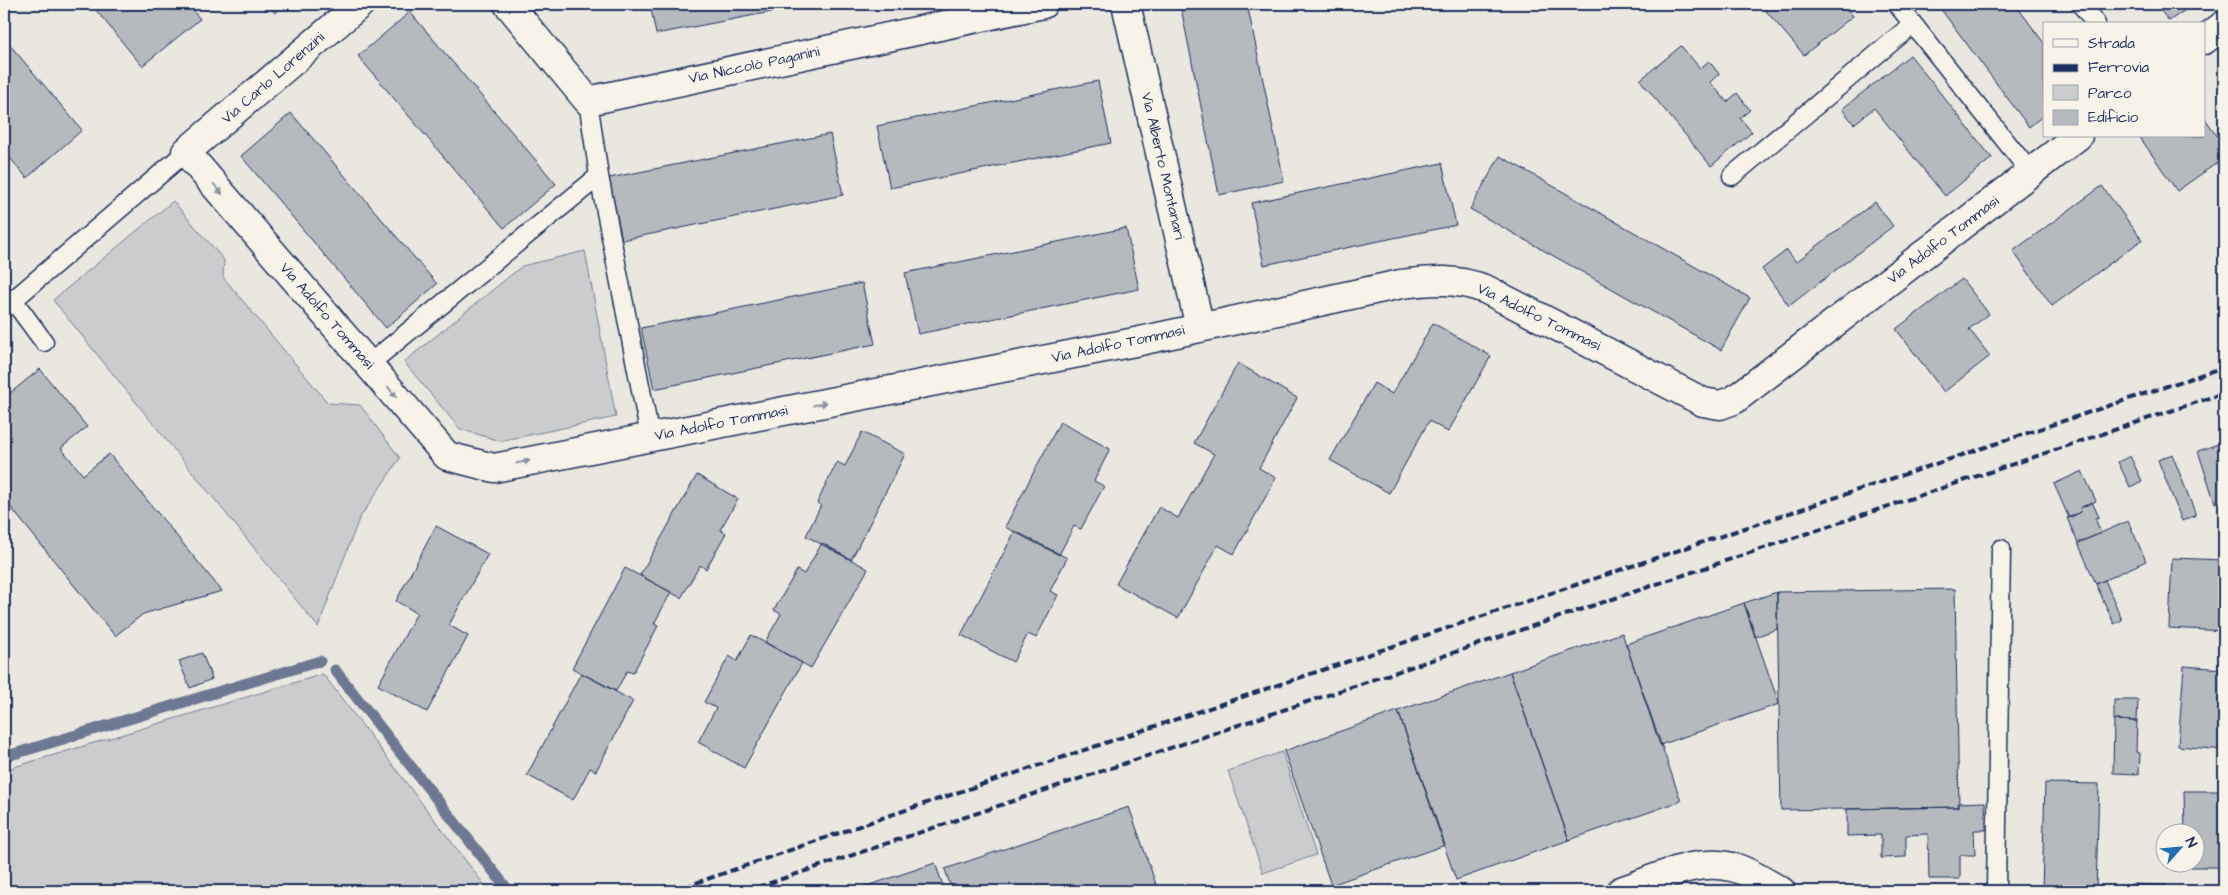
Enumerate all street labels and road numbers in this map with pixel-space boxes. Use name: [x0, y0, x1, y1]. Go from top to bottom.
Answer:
street label: Via Carlo Lorenzini: [217, 27, 330, 129]
street label: Via Niccolò Paganini: [687, 41, 822, 90]
street label: Via Alberto Montanari: [1136, 90, 1190, 242]
street label: Via Adolfo Tommasi: [1883, 190, 2004, 289]
street label: Via Adolfo Tommasi: [275, 258, 380, 375]
street label: Via Adolfo Tommasi: [1474, 278, 1605, 356]
street label: Via Adolfo Tommasi: [1050, 320, 1187, 368]
street label: Via Adolfo Tommasi: [653, 400, 790, 446]

